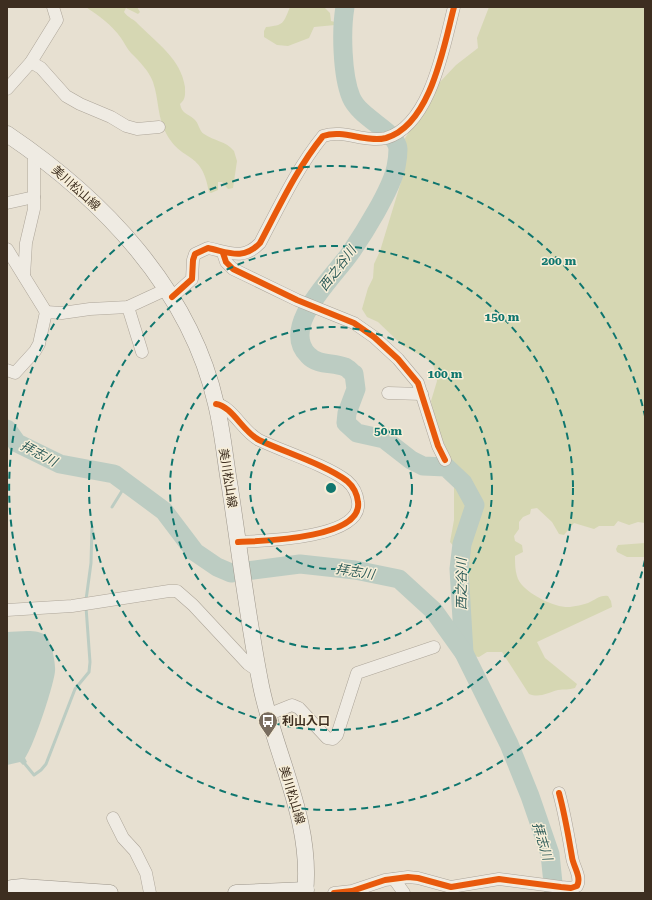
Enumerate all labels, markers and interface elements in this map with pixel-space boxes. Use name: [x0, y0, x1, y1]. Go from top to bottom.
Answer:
street label: 美川松山線: [49, 163, 103, 213]
water label: 西之谷川: [316, 241, 360, 294]
text: 200 m: [542, 254, 577, 268]
text: 150 m: [485, 310, 520, 324]
text: 100 m: [428, 367, 463, 381]
text: 50 m: [374, 424, 402, 438]
water label: 拝志川: [18, 438, 61, 470]
street label: 美川松山線: [216, 447, 240, 509]
centre of rings: [324, 481, 338, 495]
water label: 西之谷川: [454, 556, 469, 610]
water label: 拝志川: [334, 561, 377, 582]
bus stop icon: 利山入口: [257, 710, 279, 738]
place label: 利山入口: [282, 714, 330, 728]
street label: 美川松山線: [277, 764, 307, 826]
water label: 拝志川: [530, 820, 556, 864]

